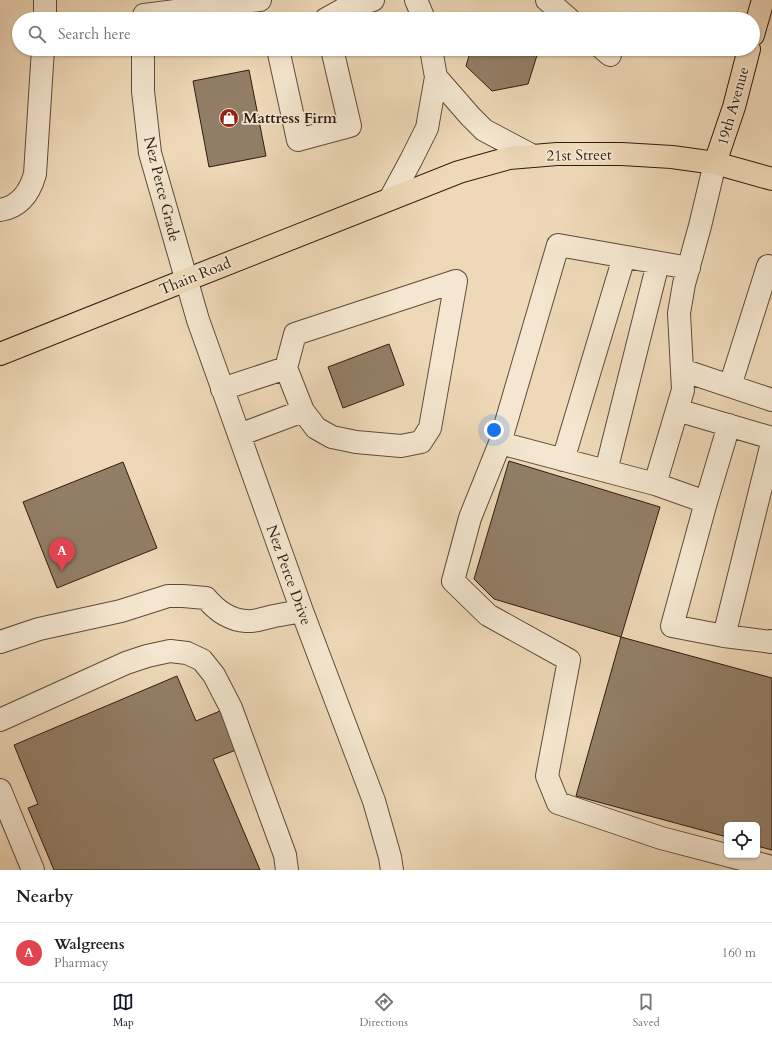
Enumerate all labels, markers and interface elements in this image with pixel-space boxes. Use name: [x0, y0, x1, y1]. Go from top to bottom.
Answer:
search box: [12, 12, 760, 56]
icon: search: [26, 23, 48, 45]
text: Search here: [58, 24, 131, 44]
street label: 19th Avenue: [712, 64, 754, 148]
shop icon: Mattress Firm: [218, 107, 240, 129]
place label: Mattress Firm: [243, 108, 337, 128]
street label: Nez Perce Grade: [139, 134, 185, 244]
street label: 21st Street: [546, 144, 612, 166]
street label: Thain Road: [156, 253, 234, 299]
your location: [484, 420, 504, 440]
street label: Nez Perce Drive: [262, 522, 316, 628]
pin: A: [49, 538, 75, 571]
map controls: [724, 822, 760, 858]
button: locate: [724, 822, 760, 858]
text: Nearby: [16, 885, 73, 908]
text: Walgreens: [54, 934, 125, 954]
text: A: [24, 944, 34, 962]
text: 160 m: [722, 944, 756, 962]
text: Pharmacy: [54, 954, 109, 972]
tab: Map: [112, 991, 134, 1030]
tab: Directions: [359, 991, 408, 1030]
tab: Saved: [633, 991, 660, 1030]

